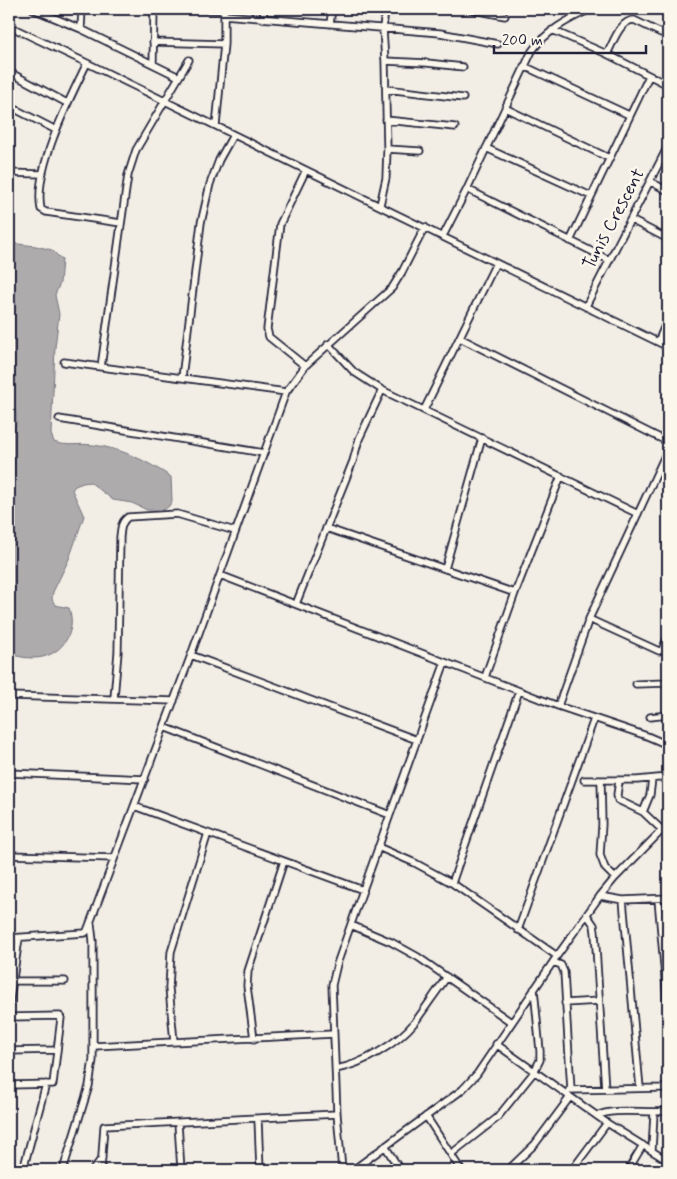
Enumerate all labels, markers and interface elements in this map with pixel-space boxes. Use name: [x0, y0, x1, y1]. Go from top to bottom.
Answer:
scale bar: [494, 22, 647, 54]
text: 200 m: [502, 31, 543, 51]
street label: Tunis Crescent: [577, 164, 651, 274]

